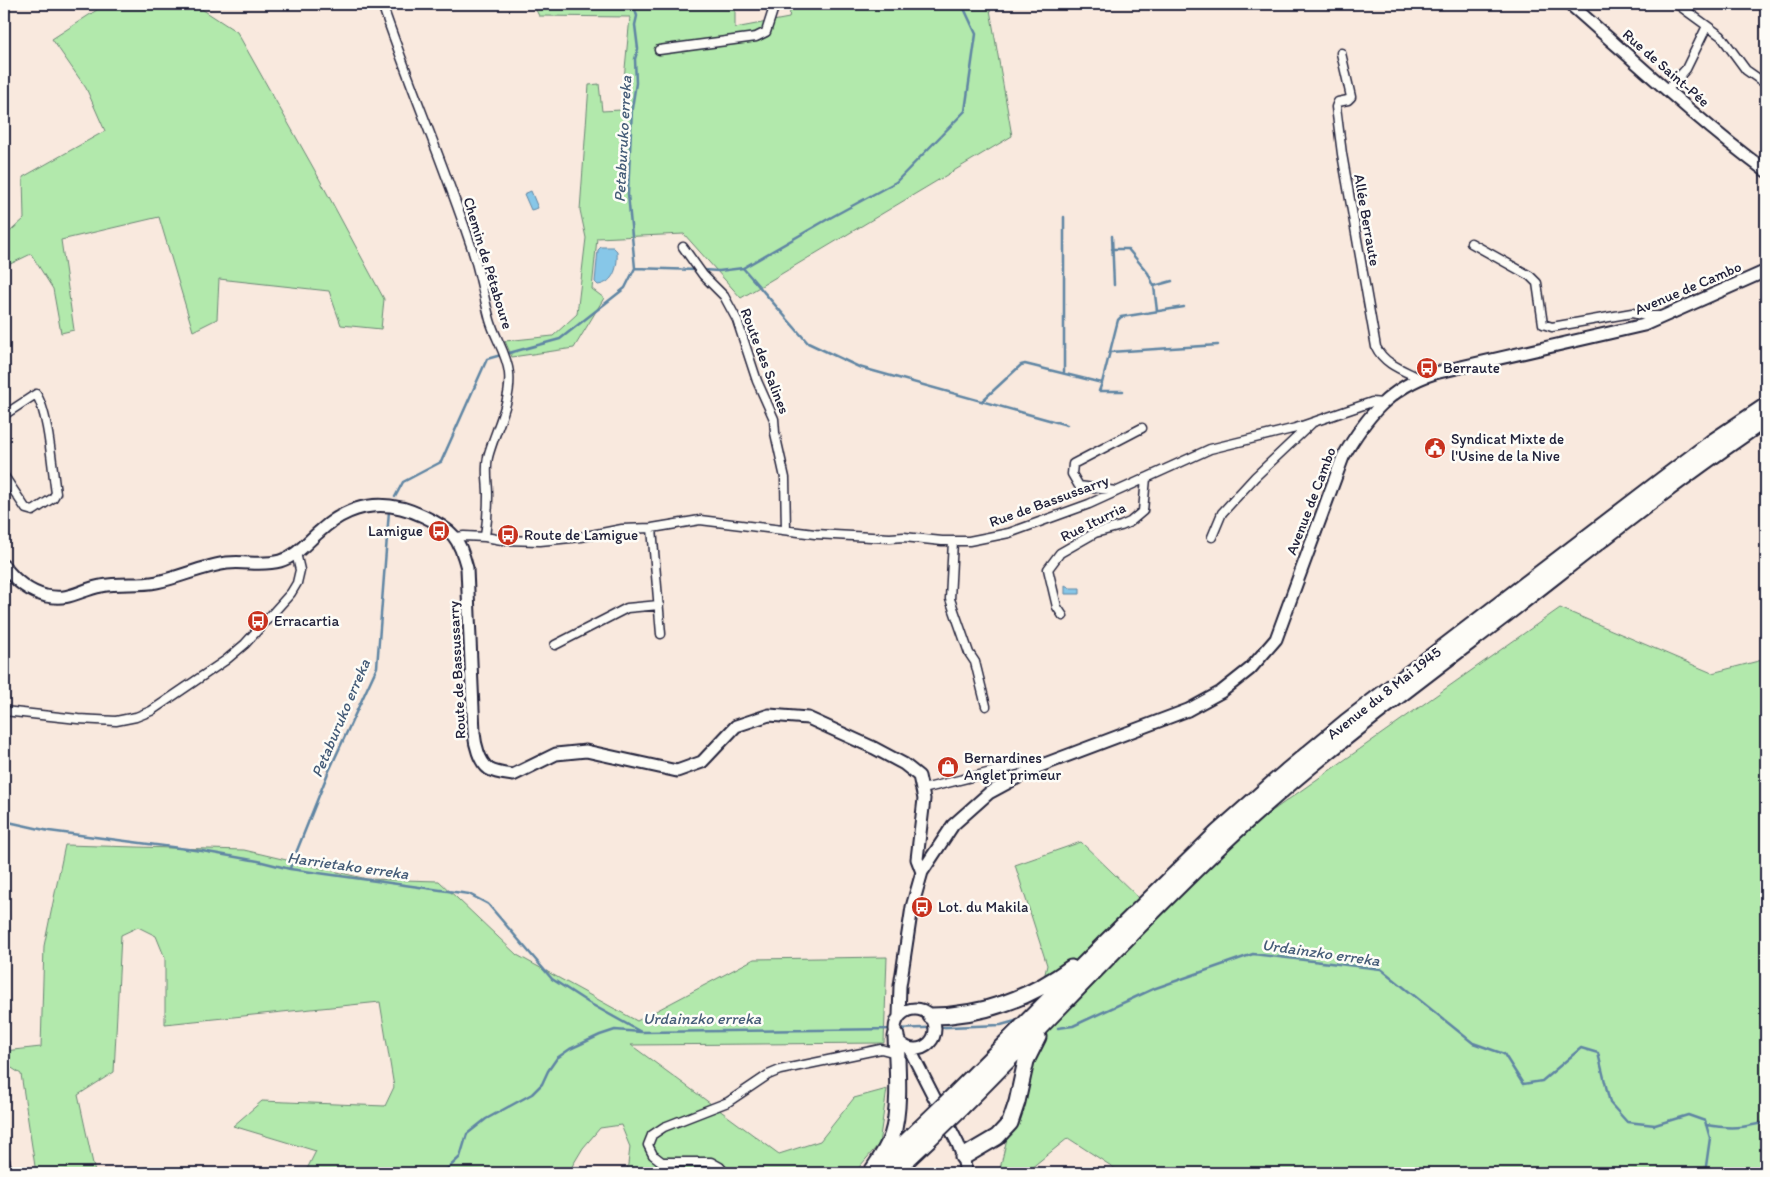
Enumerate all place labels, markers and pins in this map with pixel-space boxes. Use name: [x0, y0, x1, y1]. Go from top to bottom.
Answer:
bus stop icon: Berraute: [1415, 356, 1439, 380]
place label: Berraute: [1443, 359, 1500, 377]
place label: Syndicat Mixte de l'Usine de la Nive: [1451, 430, 1564, 465]
public building icon: Syndicat Mixte de l'Usine de la Nive: [1423, 436, 1447, 460]
bus stop icon: Lamigue: [427, 519, 451, 543]
place label: Lamigue: [368, 522, 423, 540]
bus stop icon: Route de Lamigue: [496, 523, 520, 547]
place label: Route de Lamigue: [524, 526, 638, 544]
bus stop icon: Erracartia: [246, 609, 270, 633]
place label: Erracartia: [274, 612, 339, 630]
place label: Bernardines Anglet primeur: [964, 749, 1061, 784]
shop icon: Bernardines Anglet primeur: [936, 755, 960, 779]
bus stop icon: Lot. du Makila: [910, 895, 934, 919]
place label: Lot. du Makila: [938, 898, 1029, 916]

